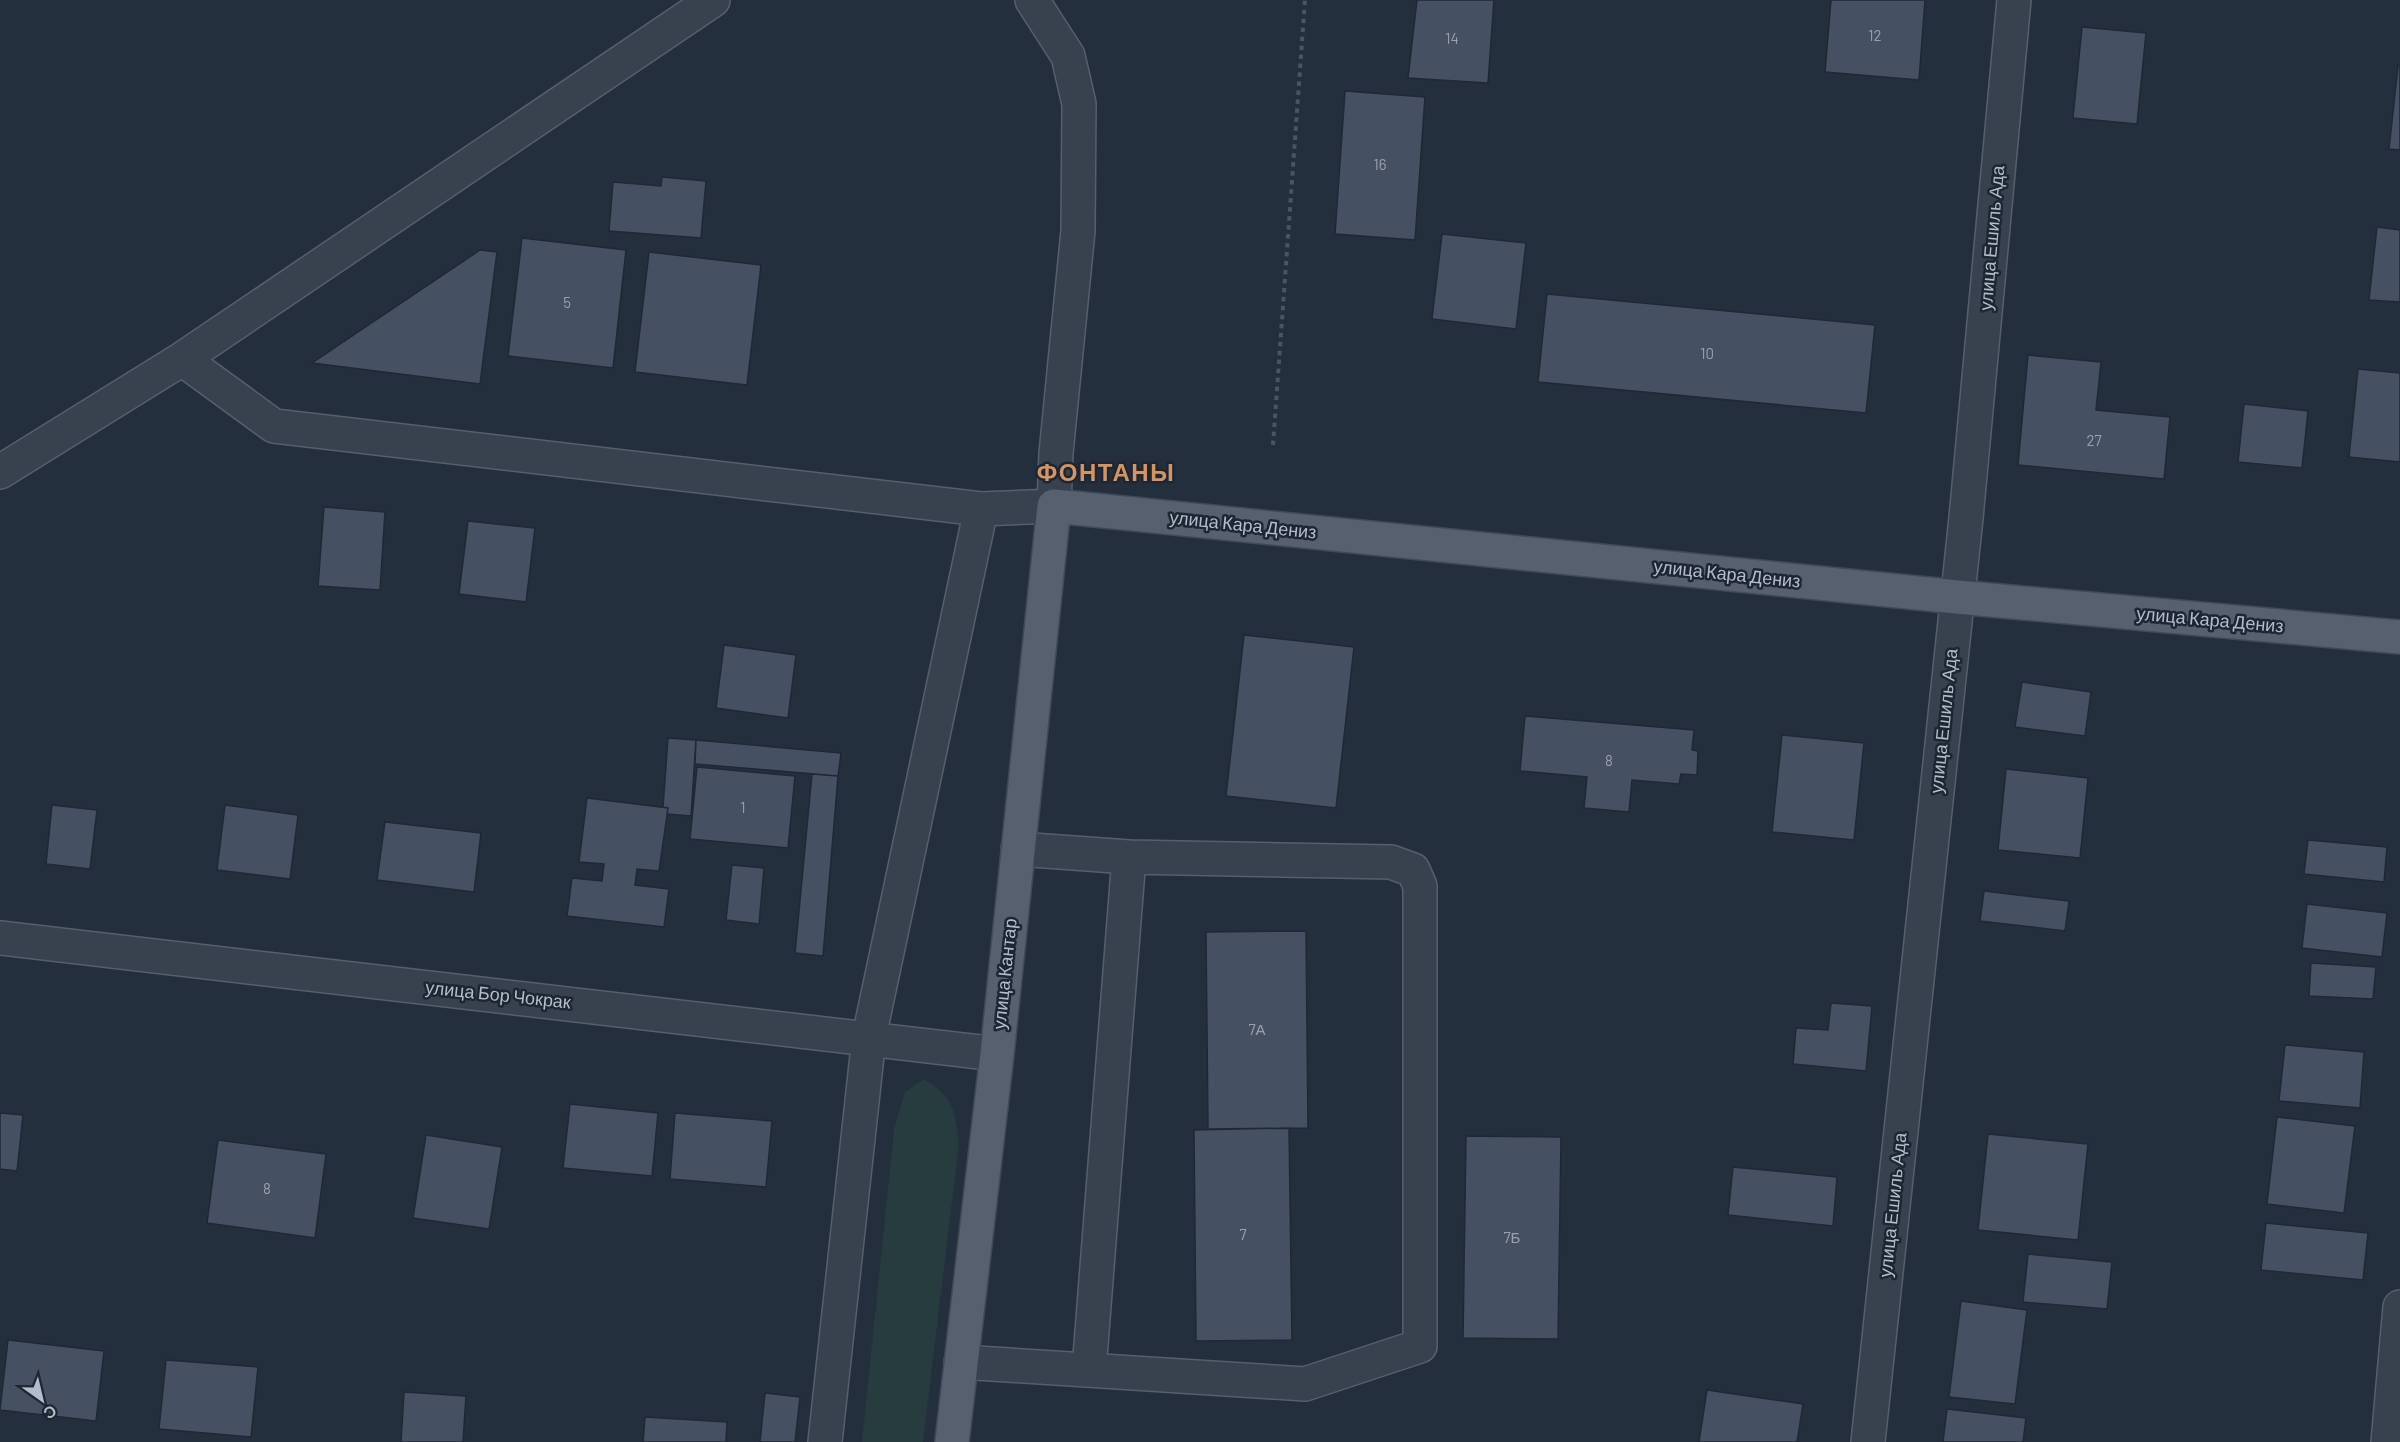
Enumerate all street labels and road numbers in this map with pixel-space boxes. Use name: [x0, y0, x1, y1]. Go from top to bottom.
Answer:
street label: улица Ешиль Ада: [1974, 163, 2008, 311]
street label: улица Кара Дениз: [1169, 505, 1318, 543]
street label: улица Кара Дениз: [1653, 554, 1802, 592]
street label: улица Кара Дениз: [2136, 602, 2285, 636]
street label: улица Ешиль Ада: [1924, 646, 1962, 794]
street label: улица Кантар: [987, 917, 1021, 1031]
street label: улица Бор Чокрак: [424, 975, 572, 1013]
street label: улица Ешиль Ада: [1873, 1130, 1911, 1278]

